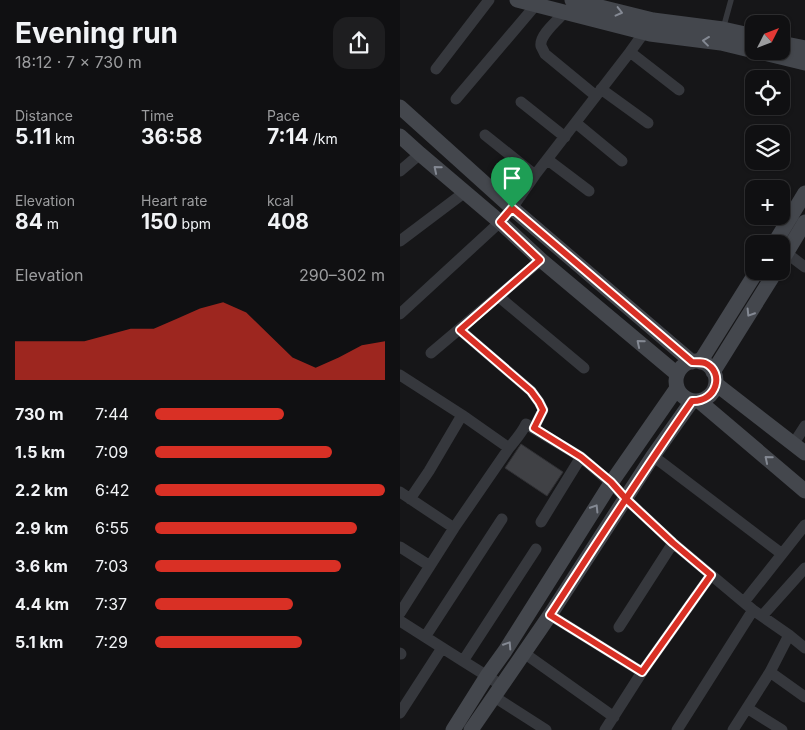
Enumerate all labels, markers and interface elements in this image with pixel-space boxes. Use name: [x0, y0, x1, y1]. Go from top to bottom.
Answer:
one-way arrow: [615, 6, 624, 17]
north arrow: [745, 15, 790, 60]
map controls: [745, 15, 790, 280]
text: Evening run: [15, 16, 178, 50]
button: share: [333, 17, 385, 69]
one-way arrow: [702, 36, 710, 47]
text: 18:12 · 7 × 730 m: [15, 52, 142, 72]
button: locate: [745, 70, 790, 115]
text: Distance: [15, 107, 73, 124]
text: Time: [141, 107, 174, 124]
text: Pace: [267, 107, 300, 124]
text: 5.11: [15, 124, 51, 149]
text: 36:58: [141, 124, 202, 149]
text: 7:14: [267, 124, 309, 149]
button: layers: [745, 125, 790, 170]
text: km: [51, 130, 75, 147]
text: /km: [309, 130, 338, 147]
pin: [491, 157, 533, 208]
icon: arrive: [498, 164, 526, 192]
one-way arrow: [434, 166, 443, 174]
button: +: [745, 180, 790, 225]
text: Elevation: [15, 192, 75, 209]
text: Heart rate: [141, 192, 207, 209]
text: kcal: [267, 192, 294, 209]
text: 84: [15, 209, 43, 234]
text: 150: [141, 209, 178, 234]
text: 408: [267, 209, 309, 234]
text: m: [43, 215, 59, 232]
text: bpm: [178, 215, 211, 232]
button: −: [745, 235, 790, 280]
text: Elevation: [15, 265, 84, 285]
text: 290–302 m: [299, 265, 385, 285]
one-way arrow: [747, 307, 756, 316]
one-way arrow: [637, 340, 646, 349]
text: 730 m: [15, 404, 64, 424]
text: 7:44: [95, 404, 129, 424]
text: 1.5 km: [15, 442, 65, 462]
text: 7:09: [95, 442, 128, 462]
one-way arrow: [765, 457, 774, 465]
text: 2.2 km: [15, 480, 68, 500]
text: 6:42: [95, 480, 130, 500]
one-way arrow: [589, 504, 598, 514]
text: 2.9 km: [15, 518, 68, 538]
text: 6:55: [95, 518, 129, 538]
text: 3.6 km: [15, 556, 68, 576]
text: 7:03: [95, 556, 128, 576]
text: 4.4 km: [15, 594, 69, 614]
text: 7:37: [95, 594, 127, 614]
text: 5.1 km: [15, 632, 63, 652]
text: 7:29: [95, 632, 128, 652]
one-way arrow: [502, 642, 512, 651]

